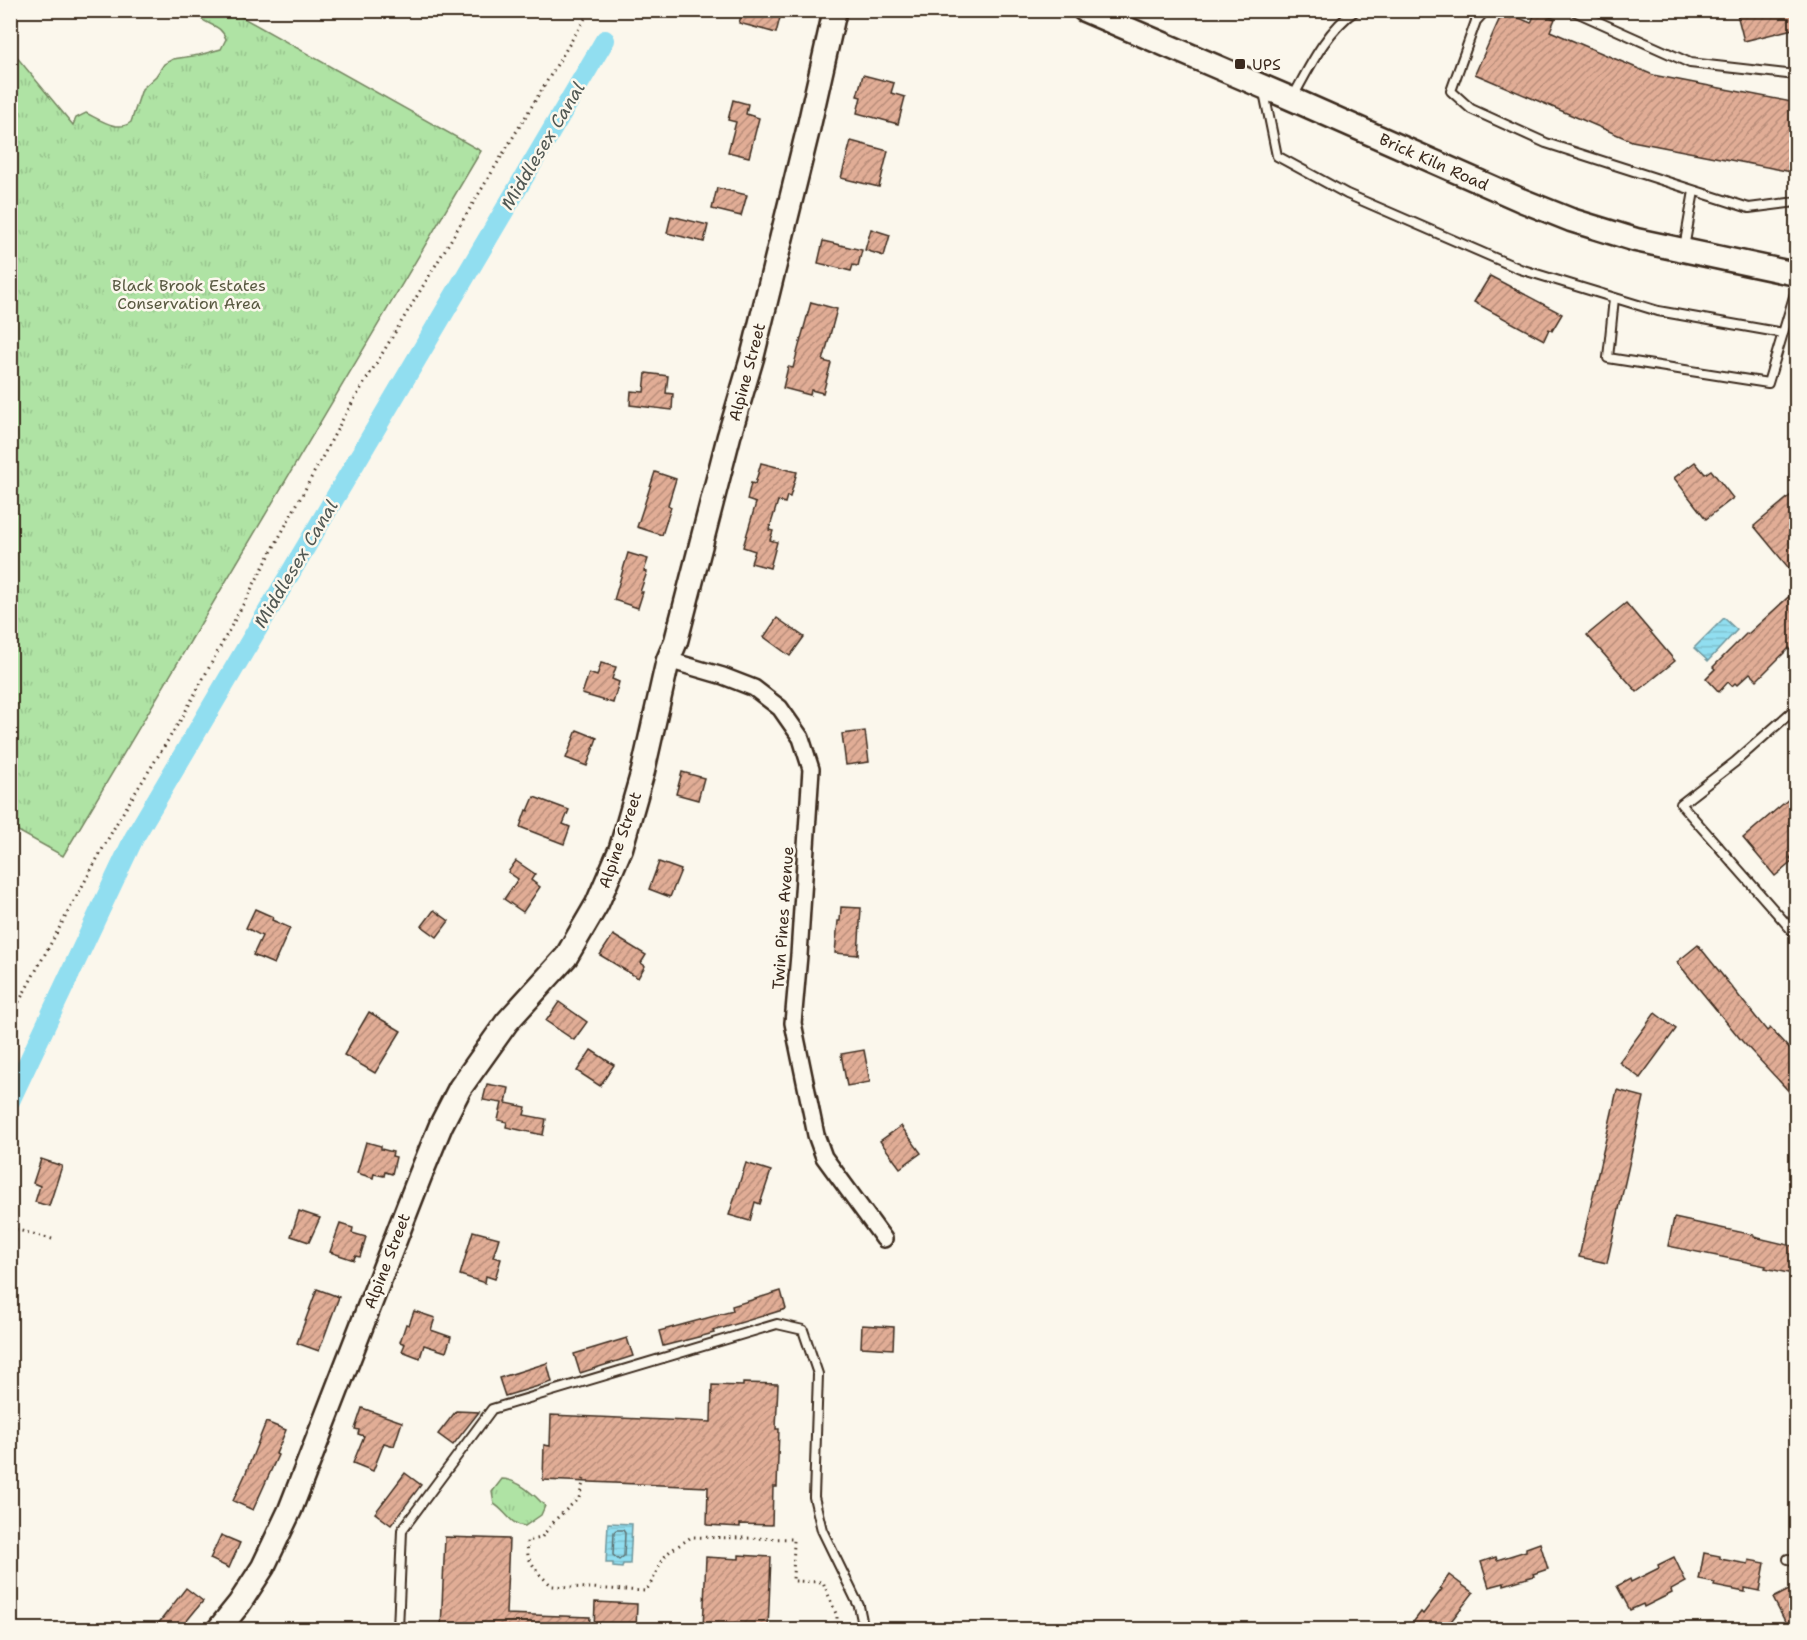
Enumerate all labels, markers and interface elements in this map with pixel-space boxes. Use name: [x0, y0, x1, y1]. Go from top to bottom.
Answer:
place label: UPS: [1252, 54, 1281, 75]
marker: UPS: [1233, 57, 1247, 71]
water label: Middlesex Canal: [495, 77, 591, 214]
street label: Brick Kiln Road: [1376, 128, 1492, 196]
park label: Black Brook Estates Conservation Area: [112, 275, 266, 314]
street label: Alpine Street: [724, 321, 770, 423]
water label: Middlesex Canal: [248, 495, 344, 632]
street label: Alpine Street: [594, 789, 646, 891]
street label: Twin Pines Avenue: [768, 846, 798, 990]
street label: Alpine Street: [359, 1210, 415, 1312]

